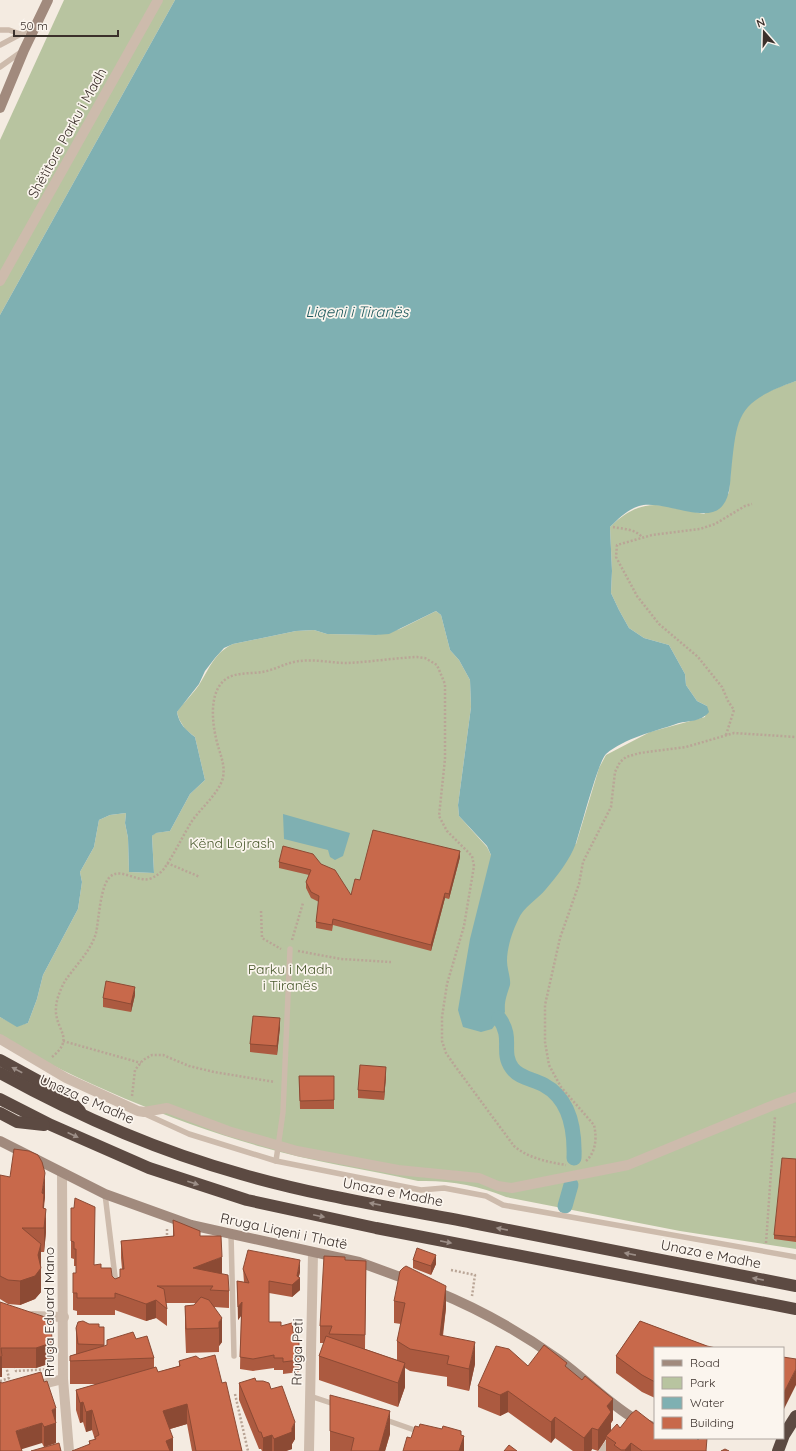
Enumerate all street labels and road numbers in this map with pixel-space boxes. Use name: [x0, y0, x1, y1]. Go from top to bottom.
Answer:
street label: Shëtitore Parku i Madh: [24, 65, 110, 201]
street label: Unaza e Madhe: [37, 1070, 137, 1128]
street label: Unaza e Madhe: [341, 1173, 445, 1211]
street label: Rruga Liqeni i Thatë: [219, 1209, 349, 1253]
street label: Unaza e Madhe: [659, 1235, 763, 1273]
street label: Rruga Eduard Mano: [40, 1247, 58, 1377]
street label: Rruga Peti: [287, 1318, 307, 1386]

